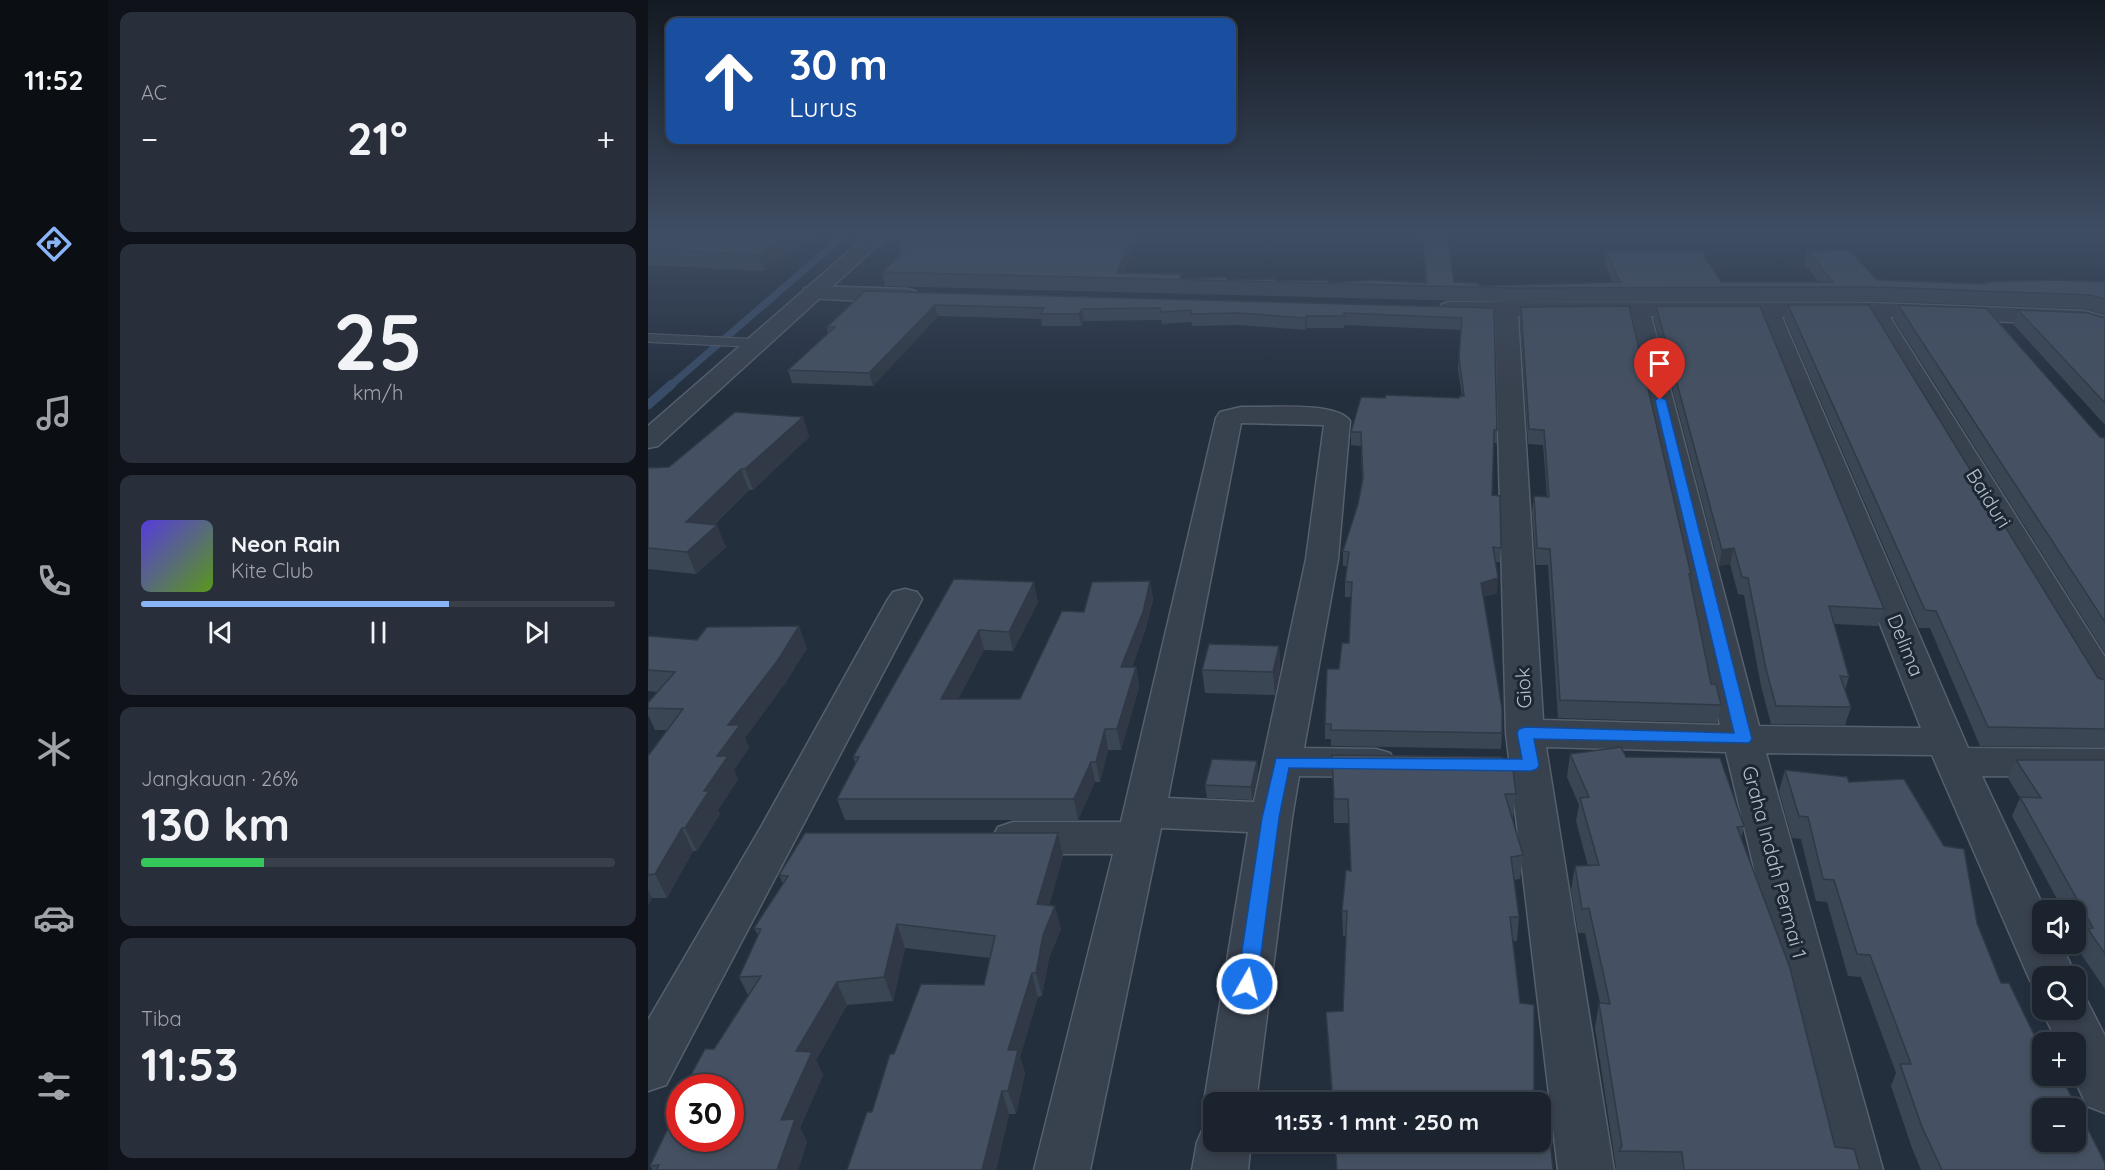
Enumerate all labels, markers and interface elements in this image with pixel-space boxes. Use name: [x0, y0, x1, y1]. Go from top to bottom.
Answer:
text: 30 m: [789, 38, 888, 91]
icon: ahead: [690, 42, 768, 120]
text: 11:52: [24, 63, 84, 97]
text: AC: [141, 80, 167, 105]
text: Lurus: [789, 90, 857, 124]
text: 21°: [347, 110, 408, 166]
text: −: [141, 118, 158, 159]
text: +: [596, 118, 615, 159]
icon: directions: [33, 223, 75, 265]
text: 25: [333, 292, 423, 390]
pin: [1634, 338, 1685, 400]
icon: arrive: [1643, 347, 1676, 380]
text: km/h: [353, 380, 403, 405]
icon: music: [33, 392, 75, 434]
street label: Baiduri: [1961, 464, 2017, 532]
text: Neon Rain: [231, 530, 340, 558]
text: Kite Club: [231, 558, 313, 583]
icon: phone: [33, 560, 75, 602]
street label: Delima: [1882, 610, 1930, 680]
icon: previous: [204, 616, 237, 649]
icon: pause: [362, 616, 395, 649]
icon: next: [520, 616, 553, 649]
street label: Giok: [1509, 667, 1537, 709]
icon: climate: [33, 728, 75, 770]
street label: Graha Indah Permai 1: [1737, 763, 1813, 961]
text: Jangkauan · 26%: [141, 766, 298, 791]
text: 130 km: [141, 796, 290, 852]
icon: car: [33, 897, 75, 939]
map controls: [2032, 900, 2086, 1152]
button: sound: [2032, 900, 2086, 954]
position arrow: [1215, 952, 1279, 1016]
button: search: [2032, 966, 2086, 1020]
text: Tiba: [141, 1006, 182, 1031]
button: +: [2032, 1032, 2086, 1086]
text: 11:53: [141, 1036, 238, 1092]
icon: filters: [33, 1065, 75, 1107]
speed limit sign: 30: [666, 1074, 744, 1152]
button: −: [2032, 1098, 2086, 1152]
text: 11:53 · 1 mnt · 250 m: [1275, 1108, 1479, 1136]

